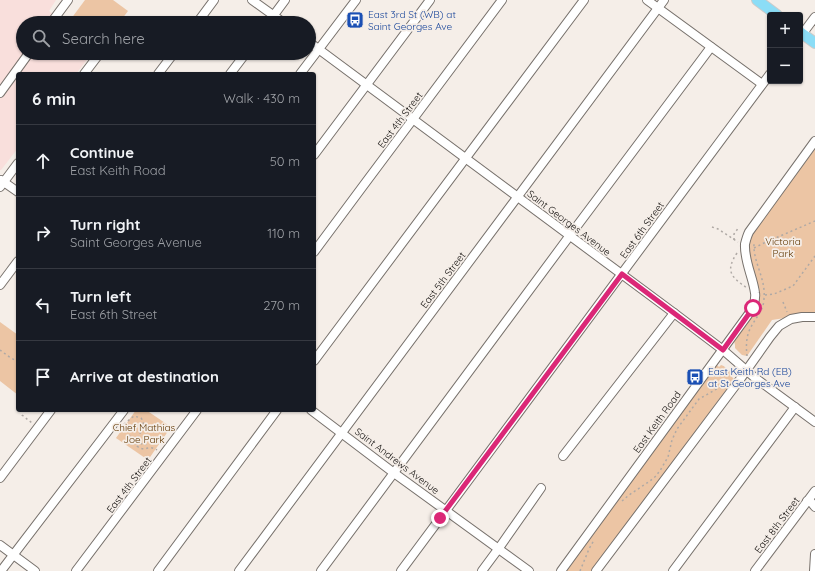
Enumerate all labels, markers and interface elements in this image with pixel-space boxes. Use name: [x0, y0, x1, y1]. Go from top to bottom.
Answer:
place label: East 3rd St (WB) at Saint Georges Ave: [368, 8, 456, 33]
bus stop icon: East 3rd St (WB) at Saint Georges Ave: [345, 10, 365, 30]
map controls: [767, 12, 803, 84]
button: +: [767, 12, 803, 48]
search box: [16, 16, 316, 60]
icon: search: [30, 27, 52, 49]
text: Search here: [62, 29, 145, 48]
button: −: [767, 48, 803, 84]
text: 6 min: [32, 88, 76, 109]
street label: East 4th Street: [375, 89, 426, 151]
text: Walk · 430 m: [223, 90, 300, 106]
text: Continue: [70, 143, 134, 162]
icon: ahead: [32, 150, 54, 172]
text: 50 m: [270, 153, 300, 169]
text: East Keith Road: [70, 162, 166, 178]
street label: Saint Georges Avenue: [525, 187, 614, 259]
street label: East 6th Street: [617, 199, 667, 261]
text: Turn right: [70, 215, 141, 234]
icon: right: [32, 222, 54, 244]
text: 110 m: [267, 225, 300, 241]
text: Saint Georges Avenue: [70, 234, 202, 250]
park label: Victoria Park: [765, 235, 801, 260]
street label: East 5th Street: [418, 249, 469, 311]
text: Turn left: [70, 287, 132, 306]
icon: left: [32, 294, 54, 316]
text: 270 m: [263, 297, 300, 313]
route start: [744, 299, 762, 317]
text: East 6th Street: [70, 306, 157, 322]
place label: East Keith Rd (EB) at St Georges Ave: [708, 365, 792, 390]
icon: arrive: [32, 366, 54, 388]
text: Arrive at destination: [70, 367, 219, 386]
bus stop icon: East Keith Rd (EB) at St Georges Ave: [685, 367, 705, 387]
street label: East Keith Road: [630, 388, 684, 456]
park label: Chief Mathias Joe Park: [113, 421, 176, 446]
street label: Saint Andrews Avenue: [352, 425, 442, 497]
street label: East 4th Street: [104, 454, 155, 516]
street label: East 8th Street: [752, 494, 803, 556]
route end: [431, 509, 449, 527]

